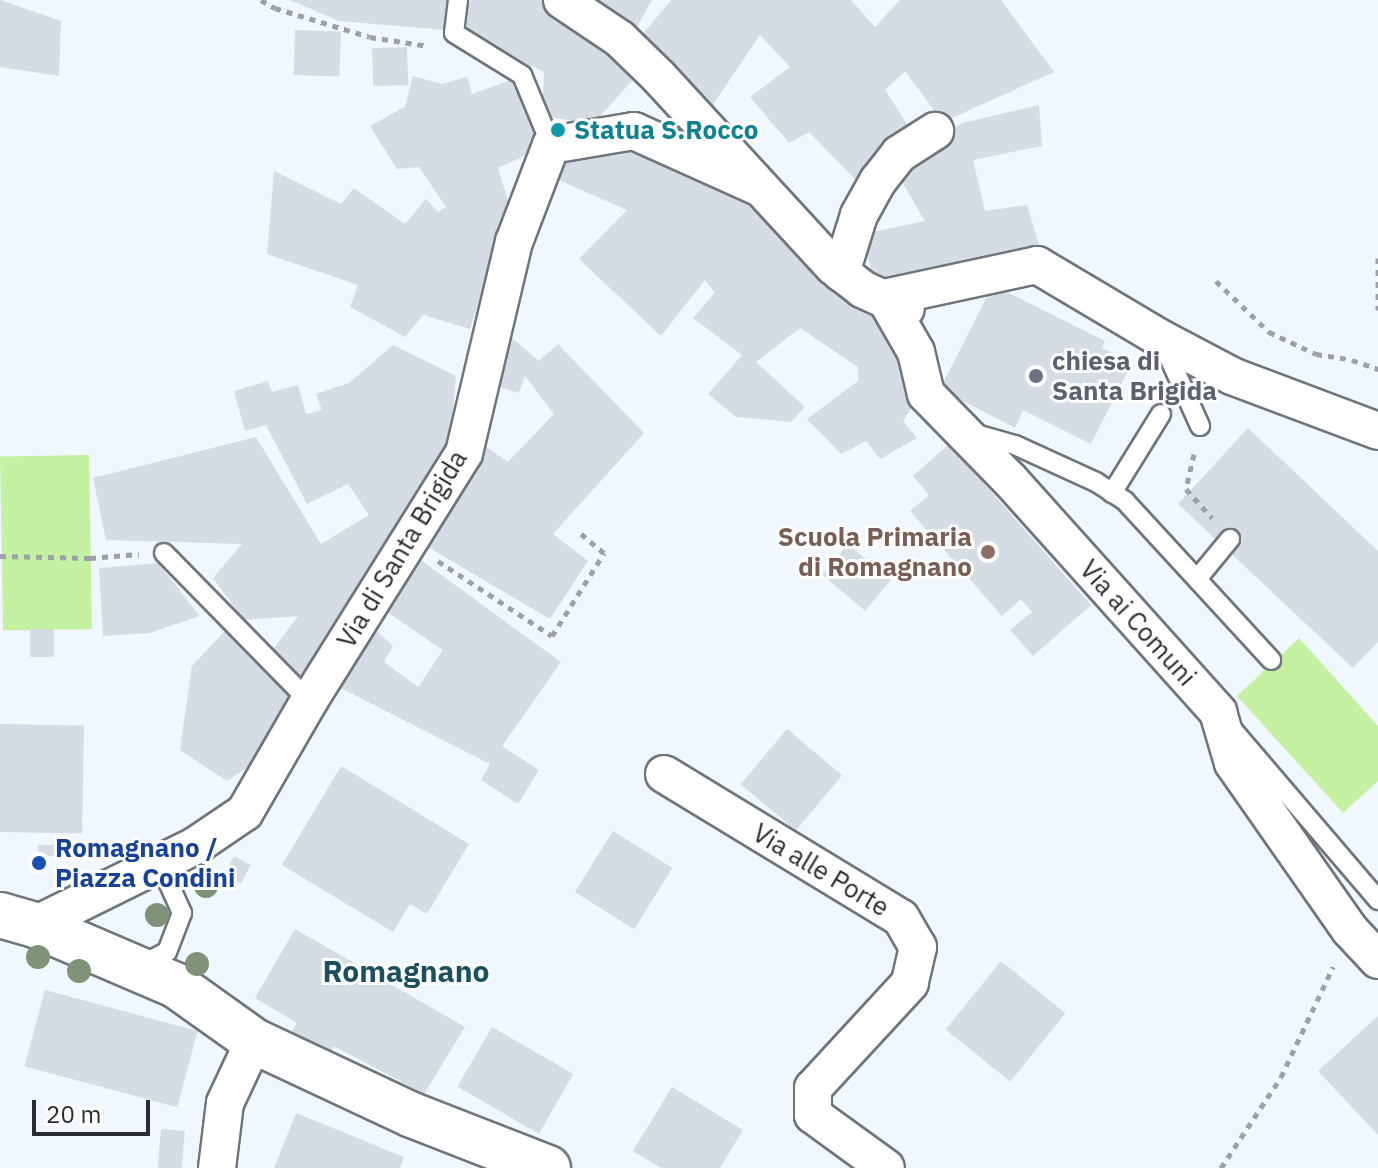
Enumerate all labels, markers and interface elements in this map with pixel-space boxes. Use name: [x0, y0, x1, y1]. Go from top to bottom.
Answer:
place label: Statua S.Rocco: [574, 114, 758, 146]
marker: Statua S.Rocco: [549, 121, 567, 139]
place label: chiesa di Santa Brigida: [1052, 345, 1217, 406]
marker: chiesa di Santa Brigida: [1027, 367, 1045, 385]
street label: Via di Santa Brigida: [331, 444, 473, 654]
place label: Scuola Primaria di Romagnano: [778, 521, 972, 582]
marker: Scuola Primaria di Romagnano: [979, 543, 997, 561]
street label: Via ai Comuni: [1073, 554, 1203, 692]
street label: Via alle Porte: [747, 817, 895, 923]
place label: Romagnano / Piazza Condini: [55, 832, 235, 894]
marker: Romagnano / Piazza Condini: [30, 854, 48, 872]
district label: Romagnano: [323, 953, 489, 989]
scale bar: [36, 1084, 154, 1134]
text: 20 m: [46, 1098, 101, 1130]

